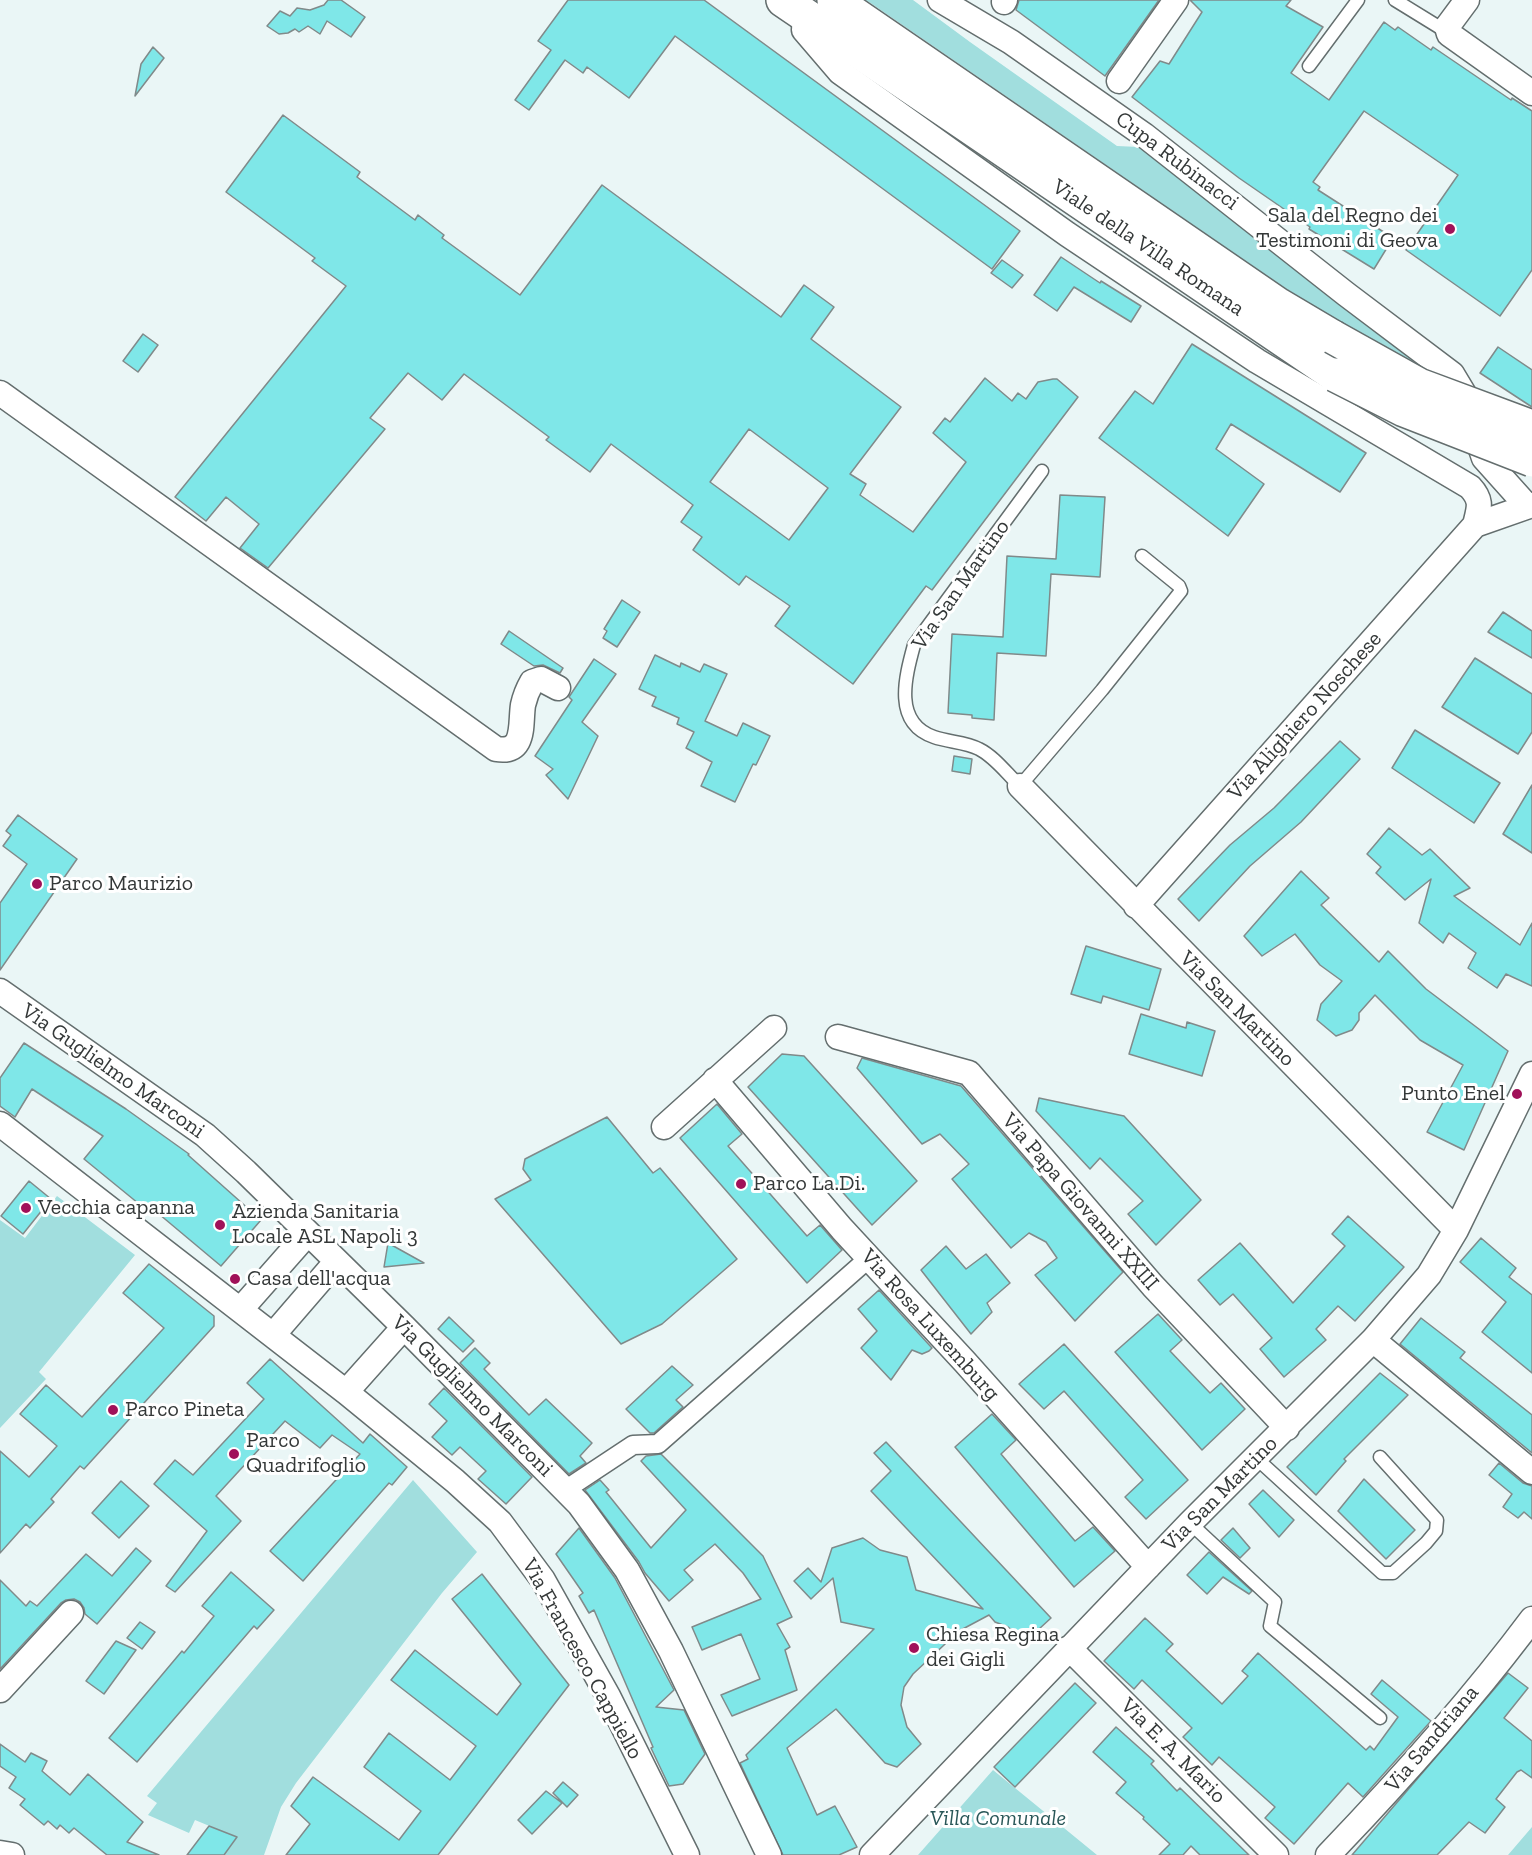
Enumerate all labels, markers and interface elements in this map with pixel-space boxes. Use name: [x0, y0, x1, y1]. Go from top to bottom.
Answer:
street label: Cupa Rubinacci: [1110, 106, 1244, 216]
street label: Viale della Villa Romana: [1047, 174, 1249, 322]
place label: Sala del Regno dei Testimoni di Geova: [1256, 203, 1438, 254]
marker: Sala del Regno dei Testimoni di Geova: [1443, 222, 1457, 236]
street label: Via San Martino: [906, 515, 1016, 655]
street label: Via Alighiero Noschese: [1222, 626, 1388, 806]
place label: Parco Maurizio: [49, 871, 193, 897]
marker: Parco Maurizio: [30, 877, 44, 891]
street label: Via San Martino: [1174, 946, 1300, 1072]
street label: Via Guglielmo Marconi: [16, 998, 210, 1144]
place label: Punto Enel: [1401, 1081, 1505, 1107]
marker: Punto Enel: [1510, 1087, 1524, 1101]
street label: Via Papa Giovanni XXIII: [996, 1108, 1164, 1296]
place label: Parco La.Di.: [753, 1171, 865, 1197]
marker: Parco La.Di.: [734, 1177, 748, 1191]
place label: Vecchia capanna: [38, 1195, 195, 1221]
place label: Azienda Sanitaria Locale ASL Napoli 3: [232, 1199, 418, 1250]
marker: Vecchia capanna: [19, 1201, 33, 1215]
marker: Azienda Sanitaria Locale ASL Napoli 3: [213, 1218, 227, 1232]
street label: Via Rosa Luxemburg: [855, 1244, 1005, 1406]
place label: Casa dell'acqua: [247, 1266, 391, 1292]
marker: Casa dell'acqua: [228, 1272, 242, 1286]
street label: Via Guglielmo Marconi: [386, 1310, 558, 1482]
place label: Parco Pineta: [125, 1397, 244, 1423]
marker: Parco Pineta: [106, 1403, 120, 1417]
place label: Parco Quadrifoglio: [246, 1428, 366, 1480]
street label: Via San Martino: [1157, 1431, 1283, 1557]
marker: Parco Quadrifoglio: [227, 1447, 241, 1461]
street label: Via Francesco Cappiello: [516, 1554, 648, 1764]
place label: Chiesa Regina dei Gigli: [926, 1622, 1059, 1674]
marker: Chiesa Regina dei Gigli: [907, 1641, 921, 1655]
street label: Via Sandriana: [1379, 1680, 1485, 1798]
street label: Via E. A. Mario: [1115, 1693, 1231, 1809]
park label: Villa Comunale: [930, 1806, 1066, 1832]

